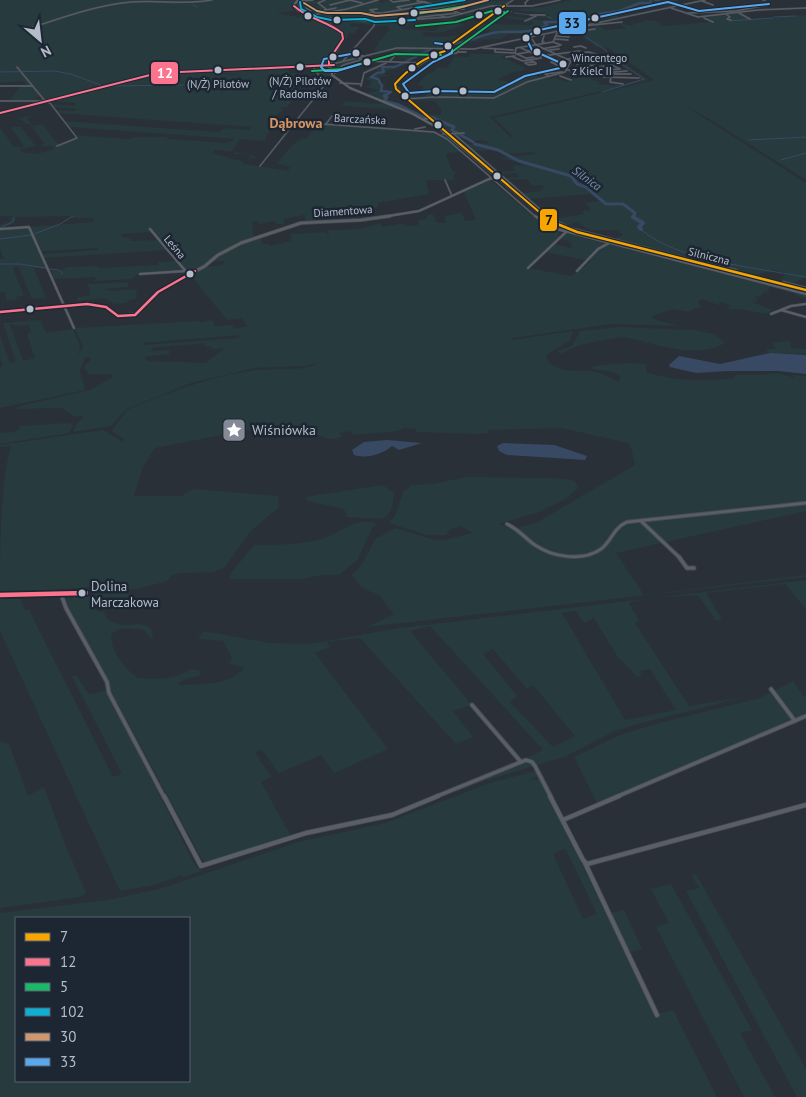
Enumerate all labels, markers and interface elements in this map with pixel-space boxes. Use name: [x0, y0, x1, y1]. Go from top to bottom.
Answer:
unlabelled marker: [493, 6, 503, 16]
unlabelled marker: [409, 8, 419, 18]
unlabelled marker: [474, 10, 484, 20]
unlabelled marker: [303, 11, 313, 21]
line badge: 33: [558, 11, 587, 35]
unlabelled marker: [590, 13, 600, 23]
text: 33: [564, 14, 580, 32]
north arrow: [15, 15, 65, 65]
unlabelled marker: [332, 15, 342, 25]
unlabelled marker: [397, 16, 407, 26]
unlabelled marker: [532, 26, 542, 36]
unlabelled marker: [521, 33, 531, 43]
text: N: [38, 41, 54, 62]
unlabelled marker: [443, 41, 453, 51]
unlabelled marker: [532, 47, 542, 57]
unlabelled marker: [351, 48, 361, 58]
unlabelled marker: [429, 50, 439, 60]
place label: Wincentego z Kielc II: [572, 51, 627, 78]
unlabelled marker: [328, 52, 338, 62]
unlabelled marker: [362, 57, 372, 67]
marker: Wincentego z Kielc II: [558, 59, 568, 69]
line badge: 12: [150, 61, 179, 85]
marker: (N/Ż) Pilotów / Radomska: [295, 62, 305, 72]
unlabelled marker: [407, 63, 417, 73]
text: 12: [157, 64, 173, 82]
marker: (N/Ż) Pilotów: [213, 65, 223, 75]
place label: (N/Ż) Pilotów / Radomska: [269, 74, 331, 101]
place label: (N/Ż) Pilotów: [187, 77, 249, 91]
unlabelled marker: [431, 86, 441, 96]
unlabelled marker: [458, 86, 468, 96]
unlabelled marker: [400, 91, 410, 101]
street label: Barczańska: [334, 111, 386, 127]
district label: Dąbrowa: [270, 114, 322, 132]
unlabelled marker: [433, 120, 443, 130]
water label: Silnica: [570, 162, 605, 194]
unlabelled marker: [492, 171, 502, 181]
street label: Diamentowa: [313, 202, 373, 220]
line badge: 7: [539, 208, 558, 232]
text: 7: [545, 211, 553, 229]
street label: Leśna: [161, 232, 189, 262]
street label: Silniczna: [687, 244, 731, 268]
unlabelled marker: [185, 269, 195, 279]
unlabelled marker: [25, 304, 35, 314]
place icon: Wiśniówka: [221, 417, 247, 443]
place label: Wiśniówka: [252, 421, 316, 439]
place label: Dolina Marczakowa: [91, 578, 159, 611]
marker: Dolina Marczakowa: [77, 588, 87, 598]
legend: [15, 917, 190, 1082]
text: 7: [60, 927, 68, 946]
text: 12: [60, 952, 76, 971]
text: 5: [60, 977, 68, 996]
text: 102: [60, 1002, 85, 1021]
text: 30: [60, 1027, 76, 1046]
text: 33: [60, 1052, 76, 1071]

